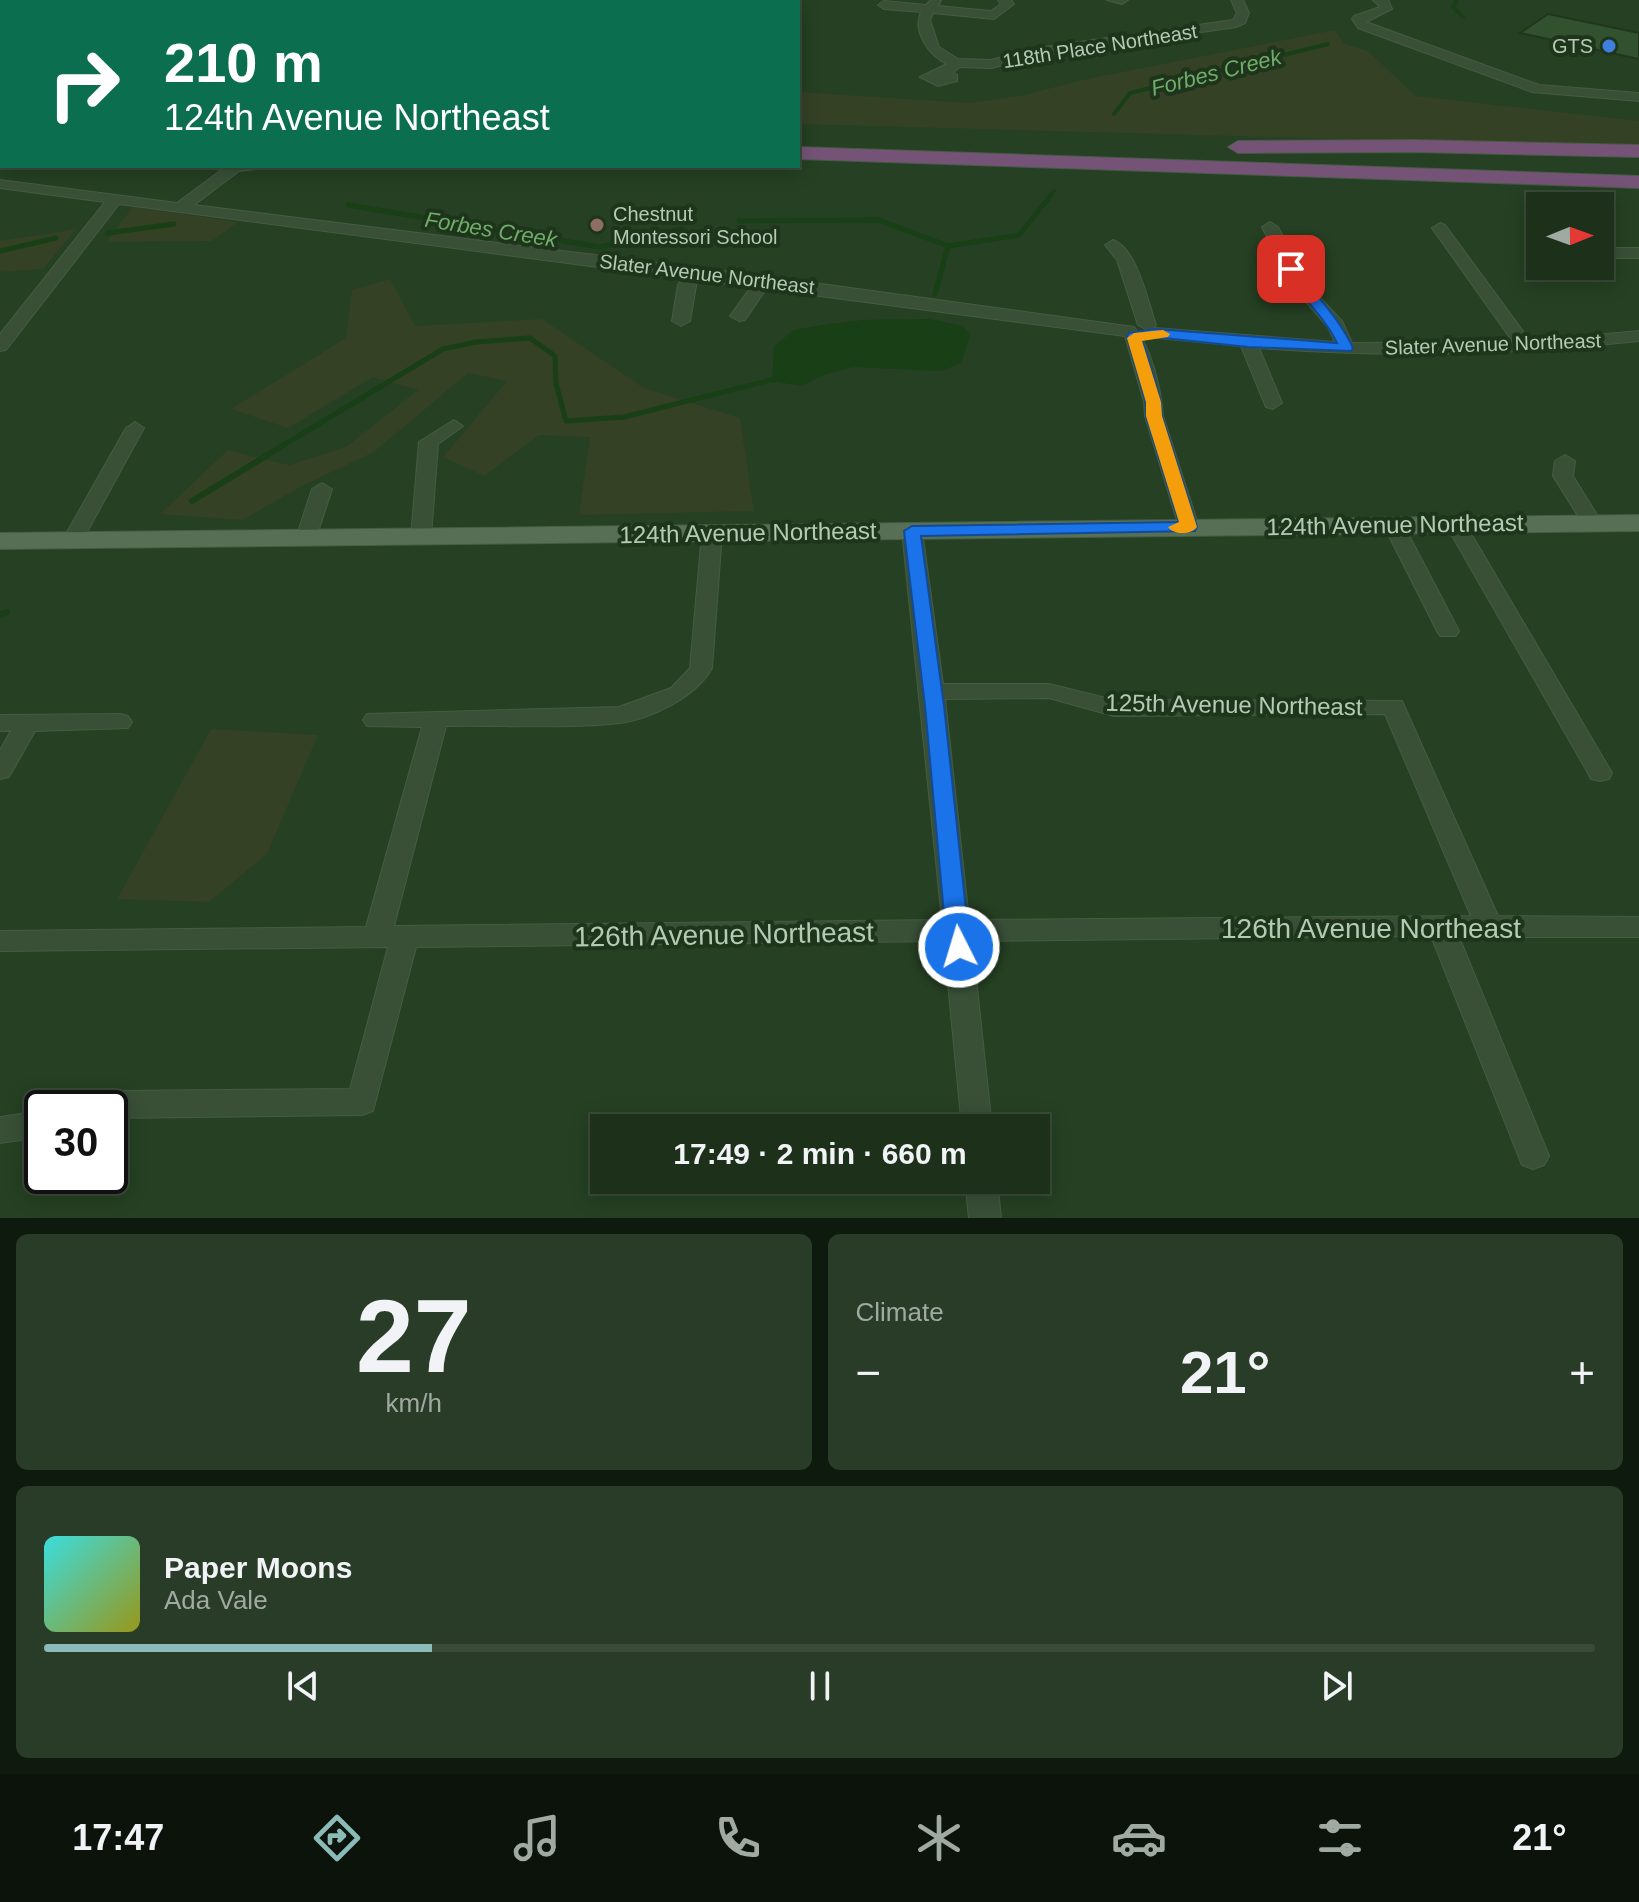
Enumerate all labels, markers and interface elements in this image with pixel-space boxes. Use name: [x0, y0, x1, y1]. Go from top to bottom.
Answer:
street label: 118th Place Northeast: [1001, 20, 1199, 72]
text: 210 m: [164, 31, 323, 94]
icon: right: [32, 32, 136, 136]
place label: GTS: [1552, 35, 1593, 57]
marker: GTS: [1600, 37, 1618, 55]
water label: Forbes Creek: [1148, 44, 1285, 101]
text: 124th Avenue Northeast: [164, 97, 550, 138]
north arrow: [1526, 192, 1614, 280]
map controls: [1526, 192, 1614, 280]
place label: Chestnut Montessori School: [613, 203, 778, 248]
water label: Forbes Creek: [423, 207, 560, 252]
marker: Chestnut Montessori School: [588, 216, 606, 234]
pin: [1257, 235, 1325, 303]
icon: arrive: [1269, 247, 1313, 291]
street label: Slater Avenue Northeast: [598, 250, 816, 298]
street label: Slater Avenue Northeast: [1384, 329, 1602, 359]
street label: 124th Avenue Northeast: [1266, 509, 1524, 540]
street label: 124th Avenue Northeast: [619, 517, 877, 548]
street label: 125th Avenue Northeast: [1105, 689, 1363, 720]
position arrow: [917, 905, 1001, 989]
street label: 126th Avenue Northeast: [1221, 913, 1521, 944]
street label: 126th Avenue Northeast: [574, 916, 874, 953]
speed limit sign: 30: [24, 1090, 128, 1194]
text: 17:49 · 2 min · 660 m: [673, 1137, 967, 1170]
text: 27: [356, 1278, 472, 1394]
text: Climate: [856, 1297, 944, 1327]
text: 21°: [1180, 1339, 1271, 1406]
text: −: [856, 1348, 881, 1397]
text: +: [1569, 1348, 1595, 1397]
text: km/h: [386, 1388, 442, 1418]
text: Paper Moons: [164, 1551, 352, 1584]
text: Ada Vale: [164, 1585, 268, 1615]
icon: previous: [281, 1664, 325, 1708]
icon: pause: [798, 1664, 842, 1708]
icon: next: [1315, 1664, 1359, 1708]
icon: directions: [309, 1810, 365, 1866]
icon: music: [509, 1810, 565, 1866]
icon: phone: [710, 1810, 766, 1866]
icon: climate: [911, 1810, 967, 1866]
icon: car: [1111, 1810, 1167, 1866]
icon: filters: [1312, 1810, 1368, 1866]
text: 17:47: [72, 1817, 164, 1858]
text: 21°: [1512, 1817, 1567, 1858]

